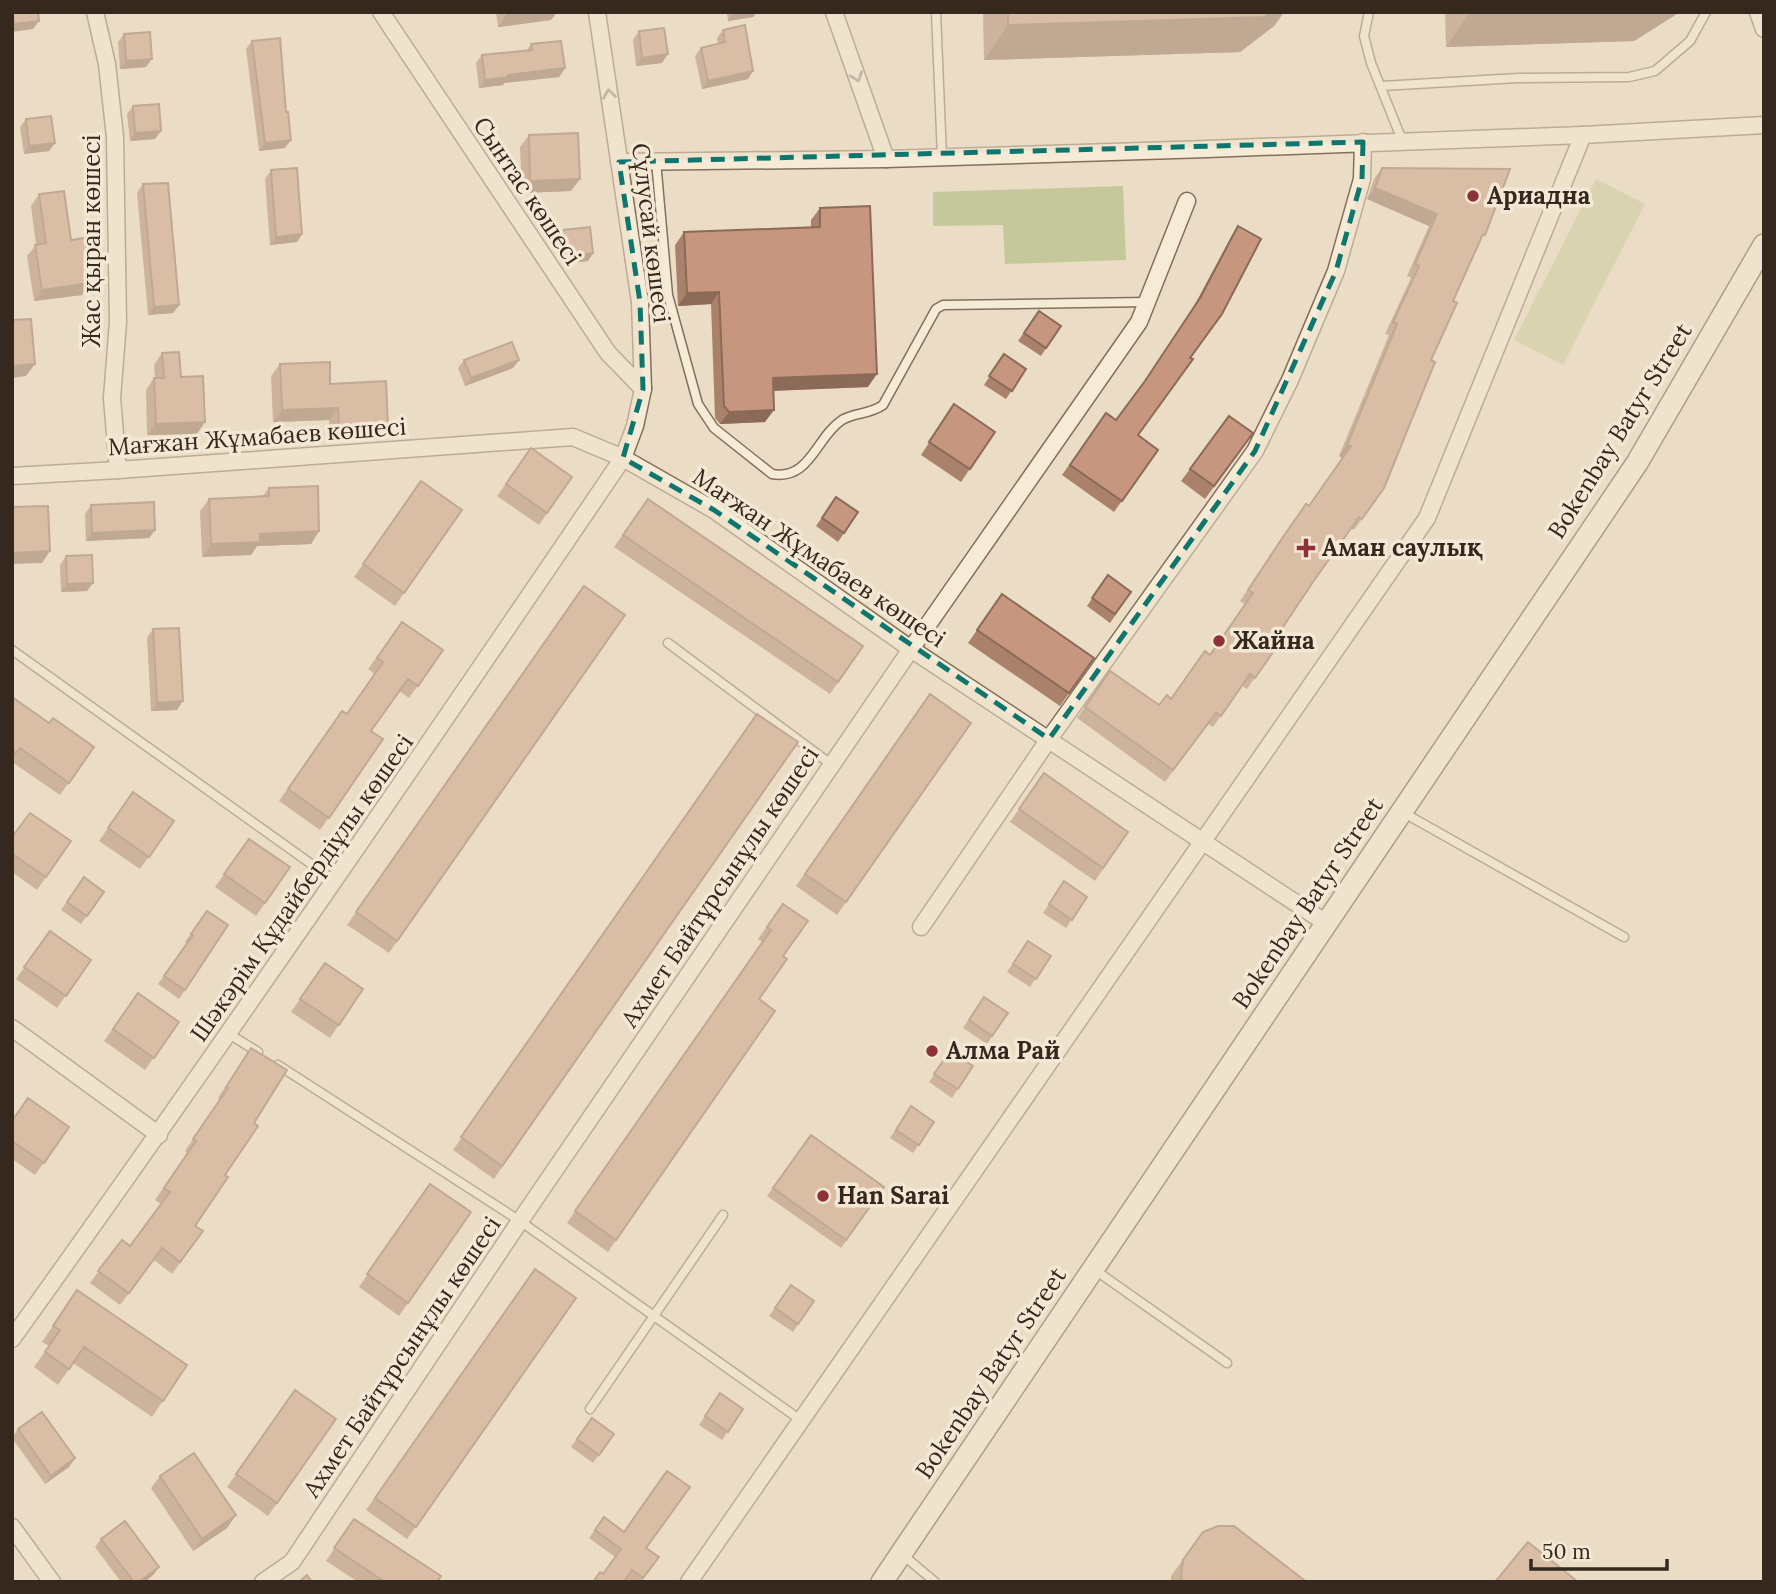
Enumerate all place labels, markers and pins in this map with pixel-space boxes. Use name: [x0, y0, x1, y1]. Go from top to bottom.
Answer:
place label: Ариадна: [1487, 180, 1591, 211]
marker: Ариадна: [1465, 188, 1481, 204]
place label: Аман саулық: [1322, 532, 1483, 563]
marker: Аман саулық: [1296, 538, 1316, 558]
place label: Жайна: [1233, 625, 1315, 656]
marker: Жайна: [1211, 633, 1227, 649]
place label: Алма Рай: [946, 1035, 1060, 1066]
marker: Алма Рай: [924, 1043, 940, 1059]
place label: Han Sarai: [837, 1180, 949, 1211]
marker: Han Sarai: [815, 1188, 831, 1204]

